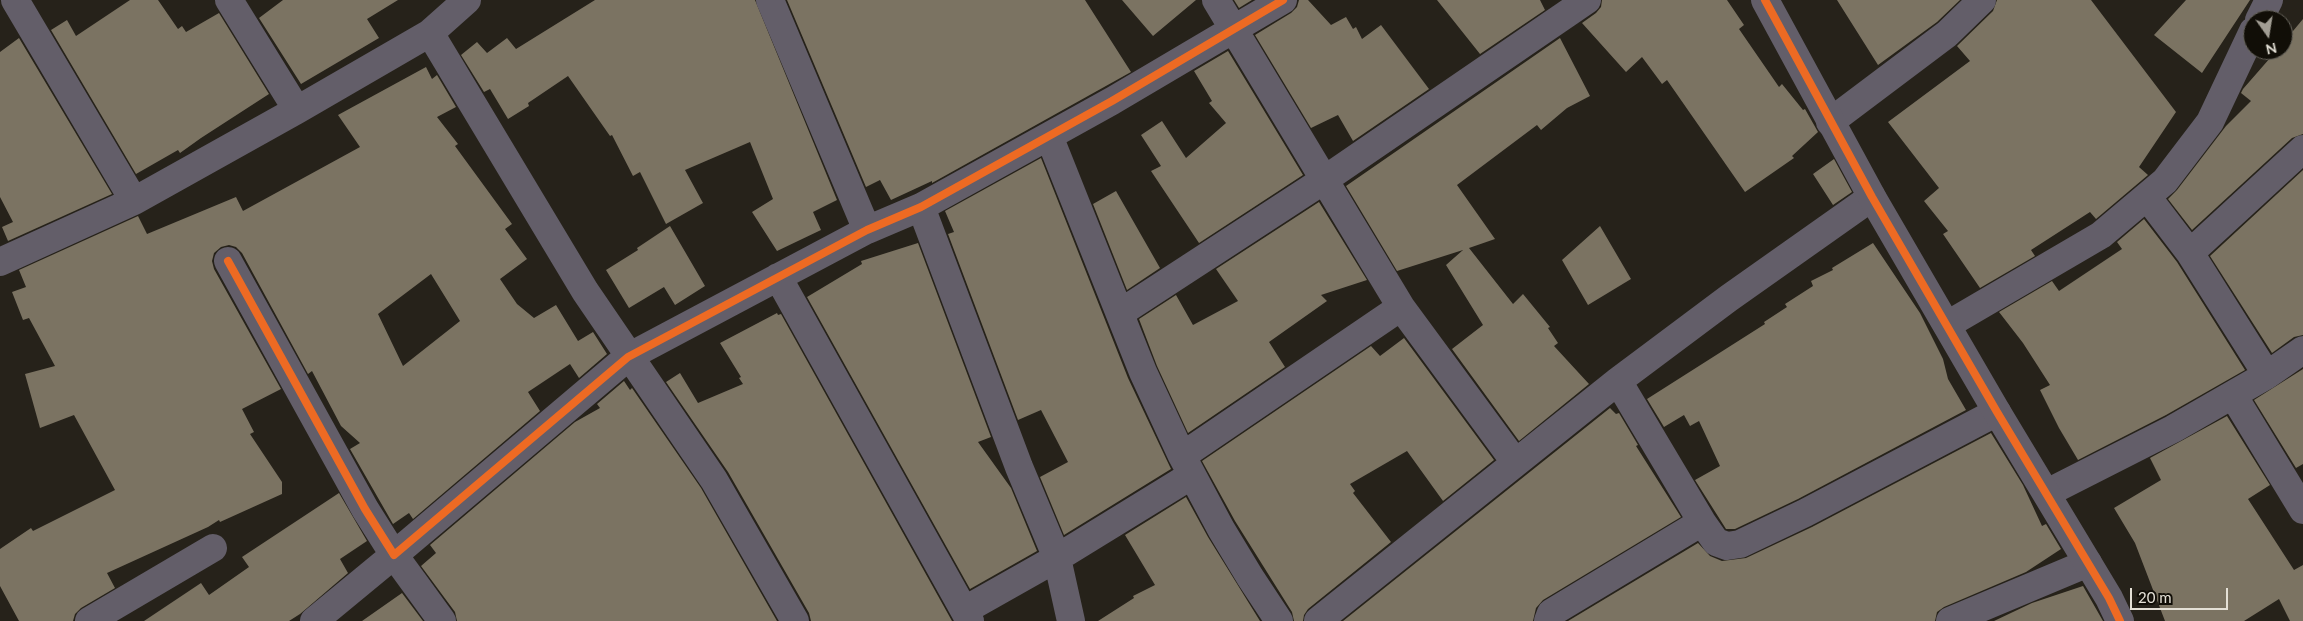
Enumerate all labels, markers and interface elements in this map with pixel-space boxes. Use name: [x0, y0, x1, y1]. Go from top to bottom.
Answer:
north arrow: [2243, 10, 2293, 60]
text: N: [2264, 40, 2278, 59]
scale bar: [2133, 578, 2230, 610]
text: 20 m: [2138, 588, 2172, 606]

